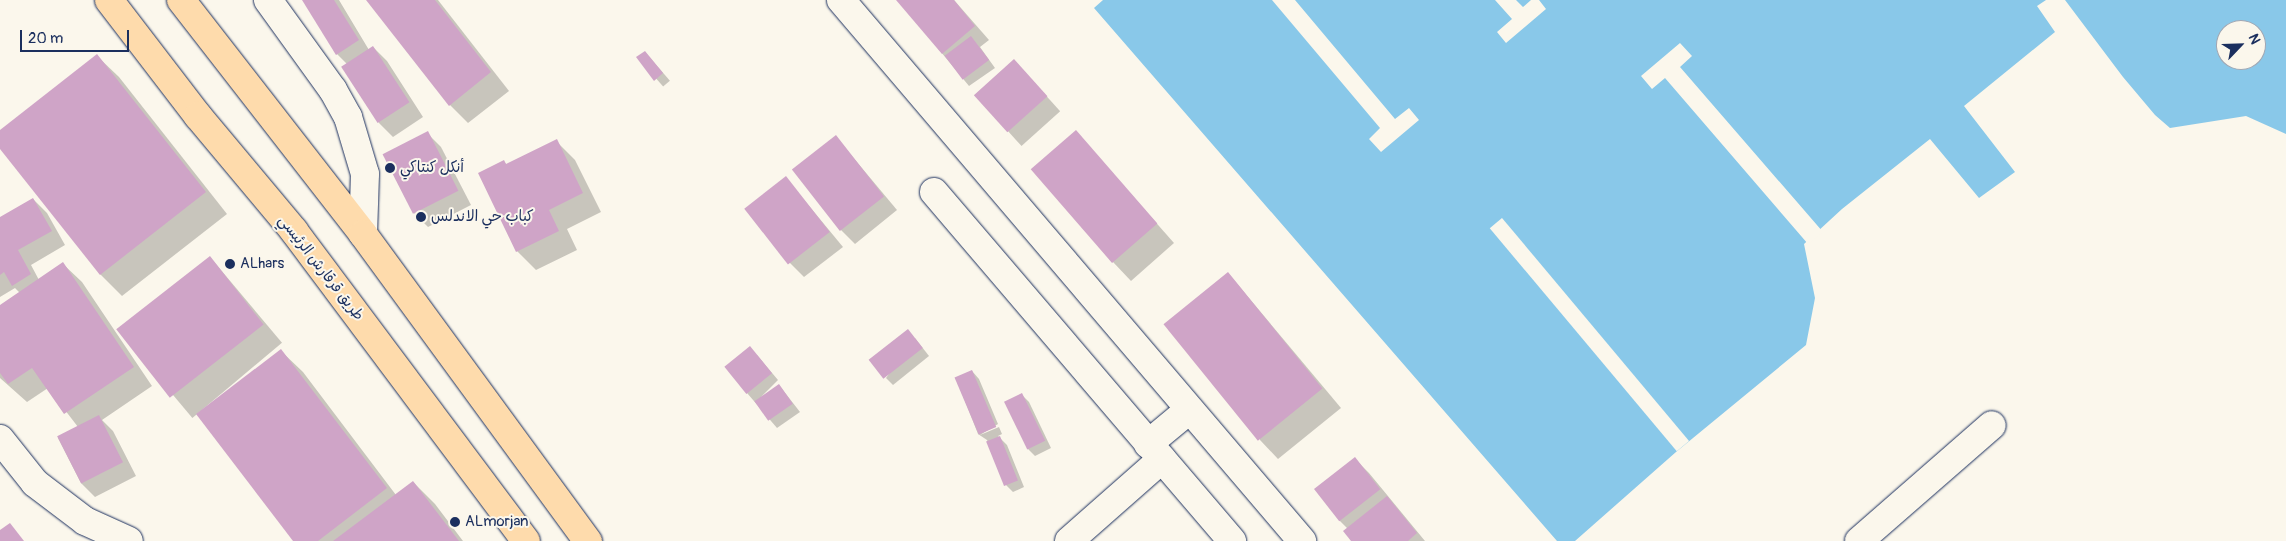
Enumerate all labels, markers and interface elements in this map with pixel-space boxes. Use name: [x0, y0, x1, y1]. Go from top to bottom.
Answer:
scale bar: [22, 20, 131, 52]
north arrow: [2216, 20, 2266, 70]
text: 20 m: [28, 29, 63, 48]
text: N: [2245, 31, 2264, 47]
place label: أنكل كنتاكي: [400, 159, 464, 177]
marker: أنكل كنتاكي: [384, 162, 396, 174]
place label: كباب حي الاندلس: [431, 208, 534, 226]
marker: كباب حي الاندلس: [415, 211, 427, 223]
street label: طريق قرقارش الرئيسي: [274, 212, 368, 324]
place label: ALhars: [240, 255, 284, 273]
marker: ALhars: [224, 258, 236, 270]
place label: ALmorjan: [465, 513, 528, 531]
marker: ALmorjan: [449, 516, 461, 528]

